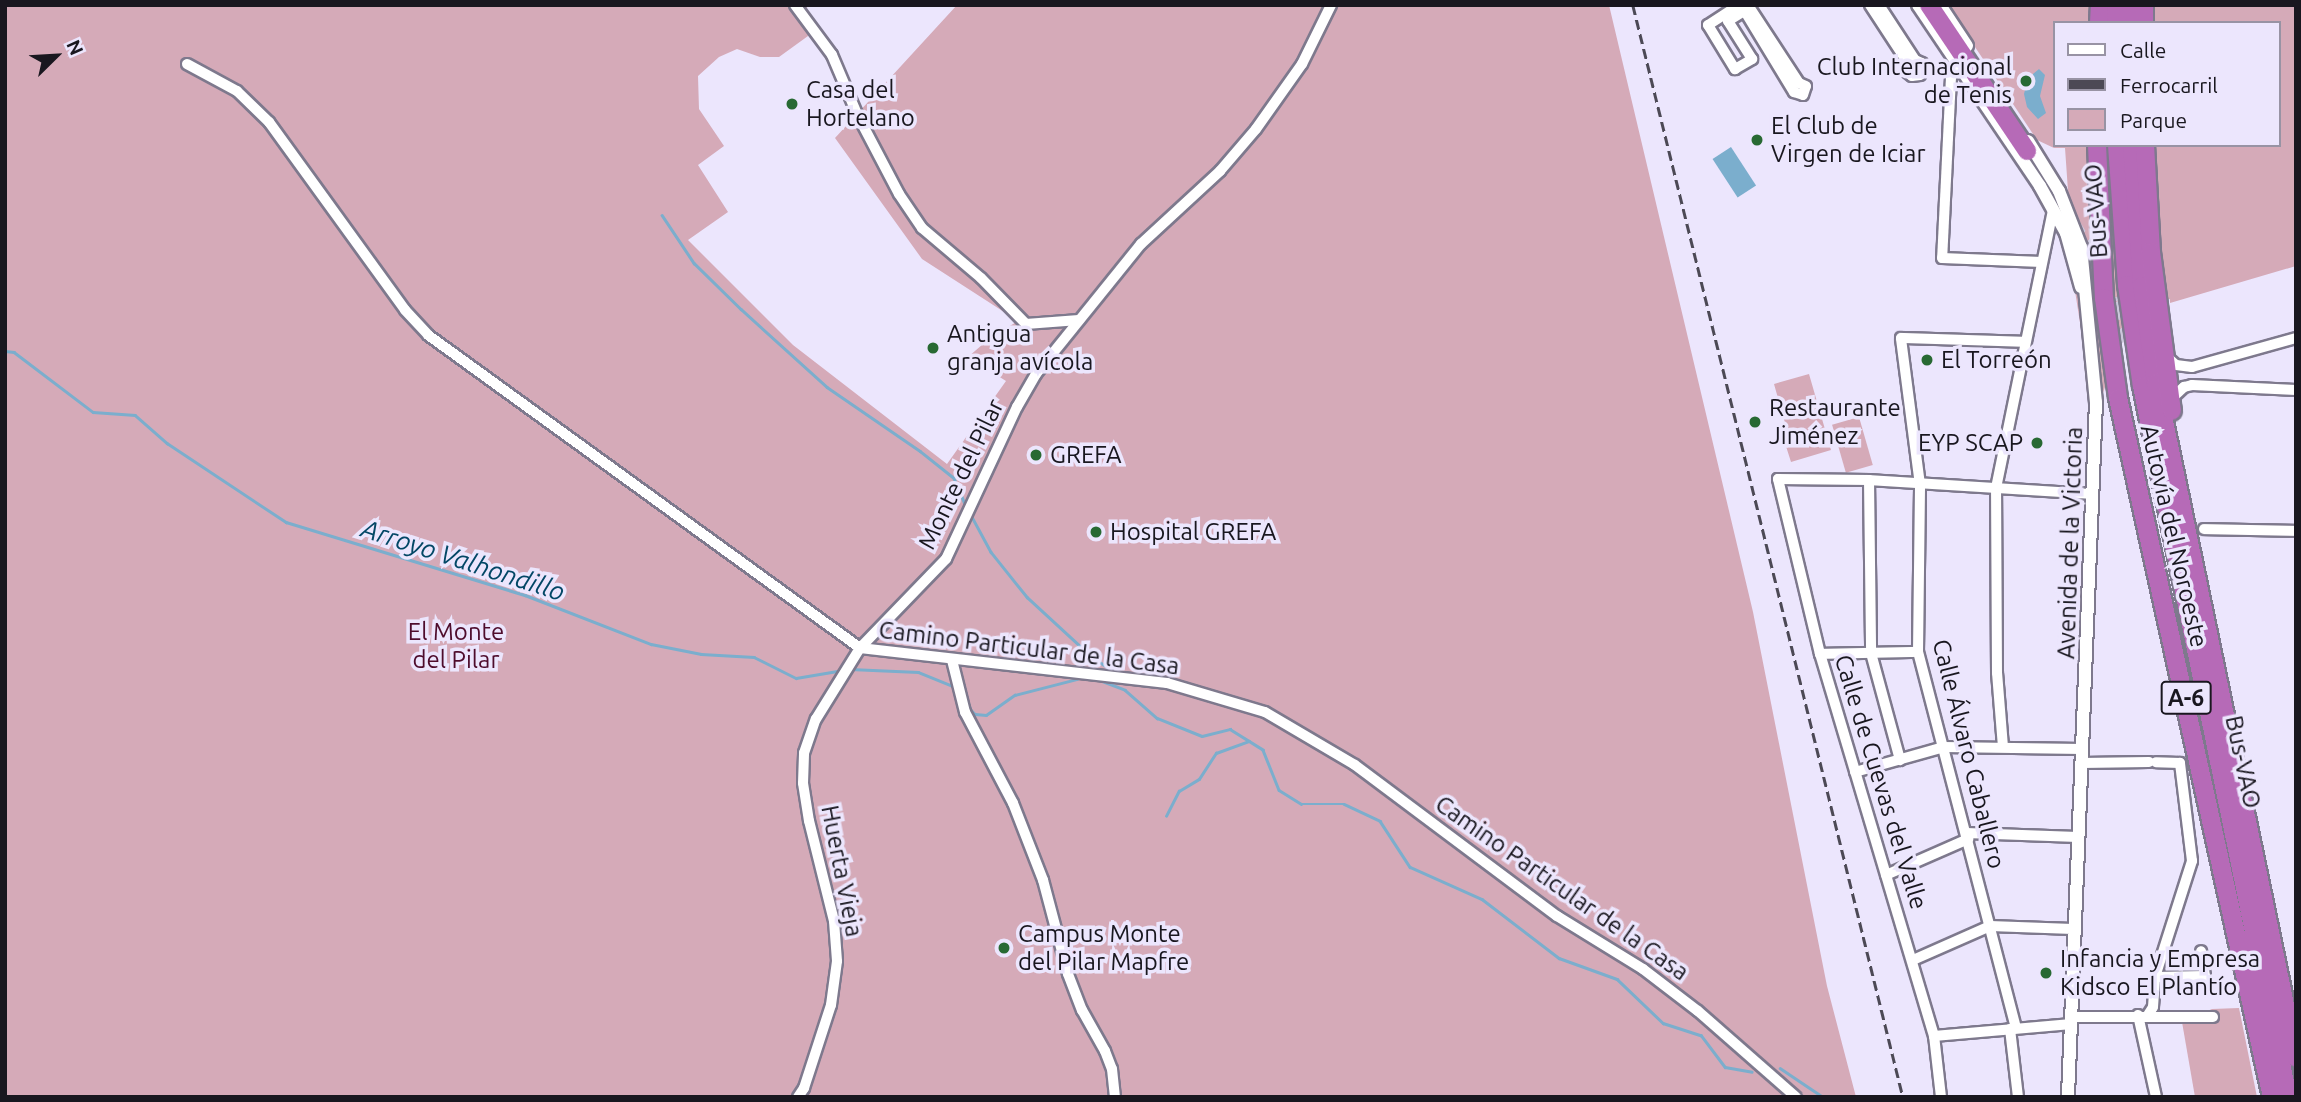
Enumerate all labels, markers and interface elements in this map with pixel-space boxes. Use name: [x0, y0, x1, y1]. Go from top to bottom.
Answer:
north arrow: [21, 21, 91, 91]
legend: [2052, 21, 2280, 147]
text: N: [62, 37, 88, 58]
text: Calle: [2120, 38, 2166, 62]
place label: Club Internacional de Tenis: [1817, 53, 2012, 109]
marker: Club Internacional de Tenis: [2018, 73, 2034, 89]
text: Ferrocarril: [2120, 73, 2218, 97]
place label: Casa del Hortelano: [806, 76, 915, 132]
marker: Casa del Hortelano: [784, 96, 800, 112]
text: Parque: [2120, 108, 2187, 132]
place label: El Club de Virgen de Iciar: [1771, 112, 1926, 168]
marker: El Club de Virgen de Iciar: [1749, 132, 1765, 148]
street label: Bus-VAO: [2078, 163, 2114, 259]
place label: Antigua granja avícola: [947, 320, 1093, 376]
marker: Antigua granja avícola: [925, 340, 941, 356]
place label: El Torreón: [1941, 346, 2052, 374]
marker: El Torreón: [1919, 352, 1935, 368]
street label: Monte del Pilar: [912, 394, 1010, 554]
place label: Restaurante Jiménez: [1769, 394, 1901, 450]
marker: Restaurante Jiménez: [1747, 414, 1763, 430]
street label: Autovía del Noroeste: [2134, 422, 2214, 650]
street label: Avenida de la Victoria: [2052, 426, 2088, 660]
place label: EYP SCAP: [1918, 429, 2023, 457]
marker: EYP SCAP: [2029, 435, 2045, 451]
place label: GREFA: [1050, 441, 1122, 469]
marker: GREFA: [1028, 447, 1044, 463]
water label: Arroyo Valhondillo: [358, 512, 568, 608]
place label: Hospital GREFA: [1110, 518, 1276, 546]
marker: Hospital GREFA: [1088, 524, 1104, 540]
street label: Camino Particular de la Casa: [877, 615, 1181, 681]
park label: El Monte del Pilar: [408, 618, 504, 674]
street label: Calle Álvaro Caballero: [1927, 636, 2011, 872]
street label: Calle de Cuevas del Valle: [1829, 651, 1933, 913]
road number: A-6: [2160, 678, 2212, 718]
street label: Bus-VAO: [2219, 713, 2267, 811]
street label: Camino Particular de la Casa: [1430, 789, 1694, 987]
street label: Huerta Vieja: [815, 803, 869, 939]
place label: Campus Monte del Pilar Mapfre: [1018, 920, 1189, 976]
marker: Campus Monte del Pilar Mapfre: [996, 940, 1012, 956]
place label: Infancia y Empresa Kidsco El Plantío: [2060, 945, 2260, 1001]
marker: Infancia y Empresa Kidsco El Plantío: [2038, 965, 2054, 981]

